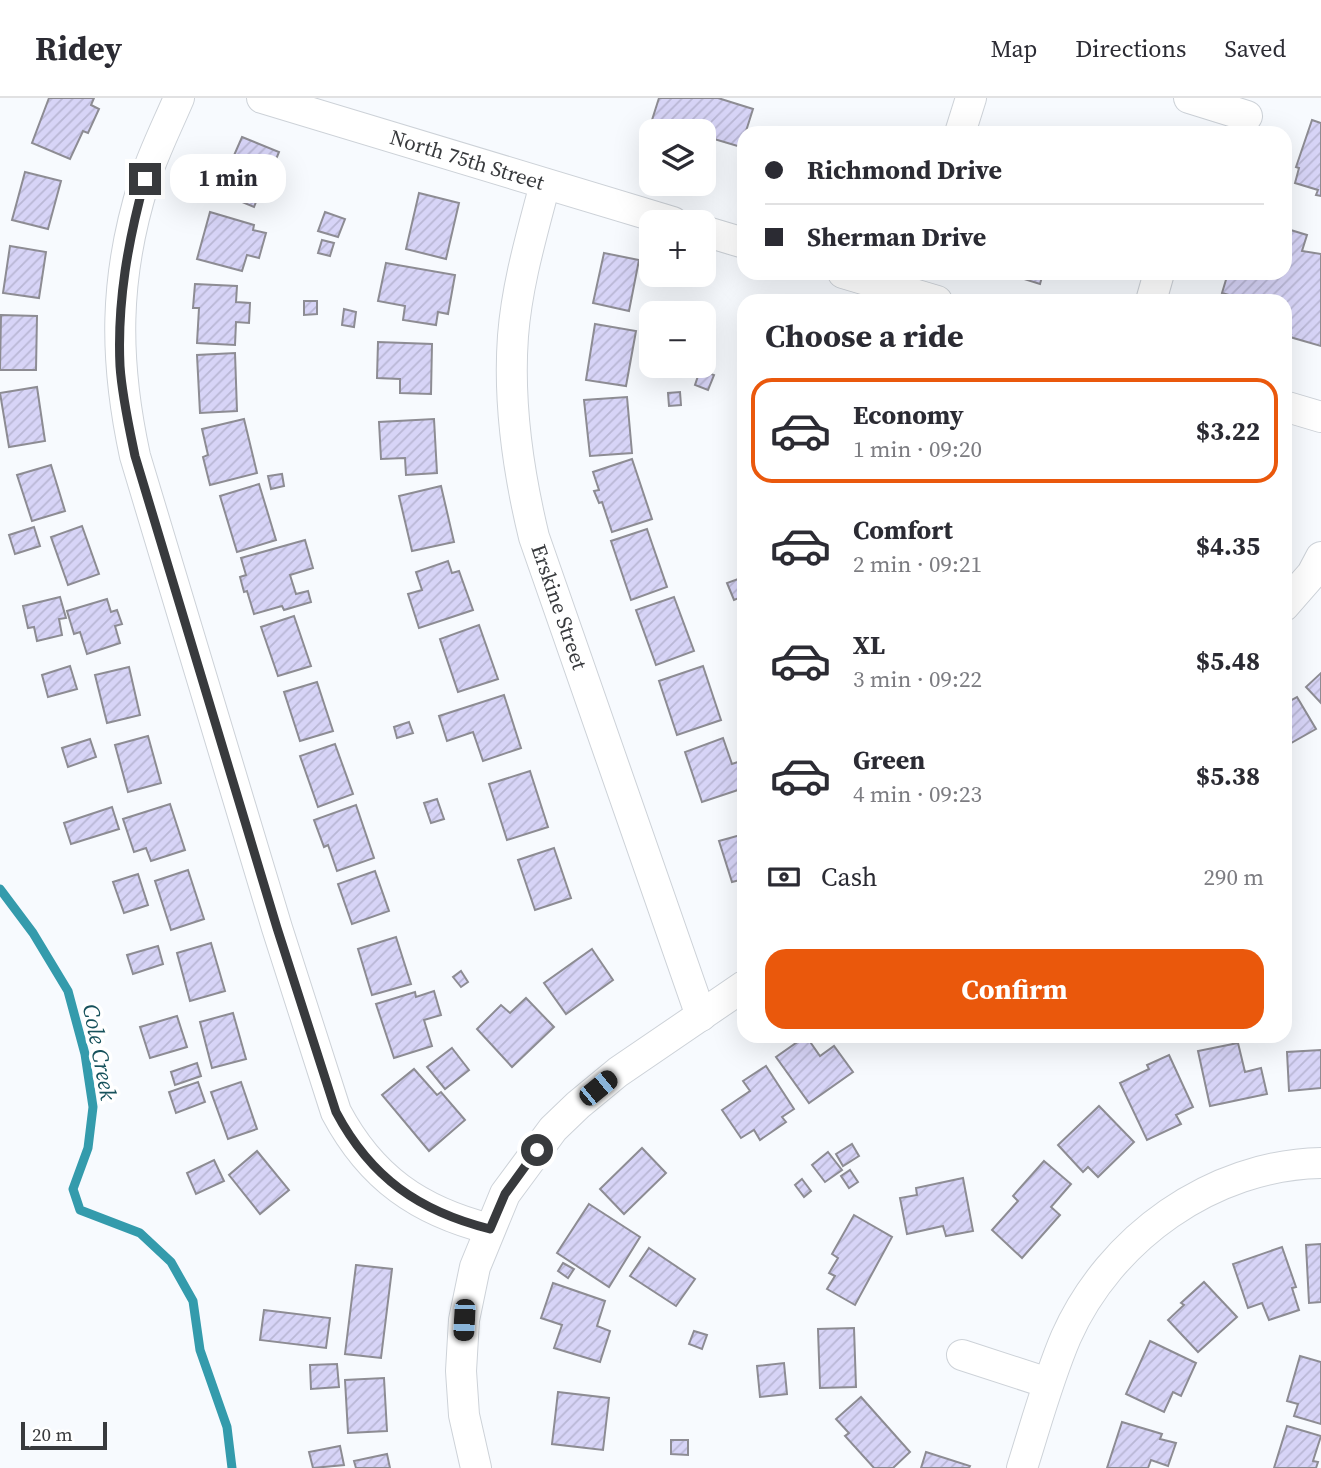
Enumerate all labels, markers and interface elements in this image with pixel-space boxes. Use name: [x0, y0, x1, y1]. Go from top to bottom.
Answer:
text: Ridey: [35, 26, 122, 71]
text: Map: [990, 32, 1037, 65]
text: Directions: [1075, 32, 1186, 65]
text: Saved: [1224, 32, 1286, 65]
map controls: [639, 119, 716, 378]
button: layers: [639, 119, 716, 196]
street label: North 75th Street: [386, 122, 548, 197]
text: Richmond Drive: [807, 152, 1002, 188]
callout: 1 min: [170, 154, 285, 204]
text: 1 min: [198, 162, 258, 194]
route end: [129, 163, 161, 195]
button: +: [639, 210, 716, 287]
text: Sherman Drive: [807, 219, 986, 255]
button: −: [639, 301, 716, 378]
text: Choose a ride: [765, 314, 964, 358]
text: Economy: [853, 397, 964, 433]
icon: car: [769, 399, 832, 462]
text: $3.22: [1196, 413, 1260, 449]
text: 1 min · 09:20: [853, 433, 982, 465]
text: Comfort: [853, 512, 953, 548]
icon: car: [769, 514, 832, 577]
text: $4.35: [1196, 528, 1260, 564]
street label: Erskine Street: [525, 540, 594, 673]
text: 2 min · 09:21: [853, 548, 982, 580]
text: XL: [853, 627, 885, 663]
icon: car: [769, 629, 832, 692]
text: $5.48: [1196, 643, 1260, 679]
text: 3 min · 09:22: [853, 663, 982, 695]
text: Green: [853, 742, 925, 778]
icon: car: [769, 744, 832, 807]
text: $5.38: [1196, 758, 1260, 794]
text: 4 min · 09:23: [853, 778, 982, 810]
icon: cash: [765, 858, 803, 896]
text: Cash: [821, 859, 877, 895]
text: 290 m: [1203, 861, 1264, 893]
button: Confirm: [765, 949, 1264, 1029]
water label: Cole Creek: [75, 1001, 125, 1103]
car: [576, 1067, 621, 1109]
route start: [521, 1134, 553, 1166]
car: [453, 1298, 476, 1342]
scale bar: [21, 1419, 107, 1451]
text: 20 m: [32, 1421, 73, 1447]

